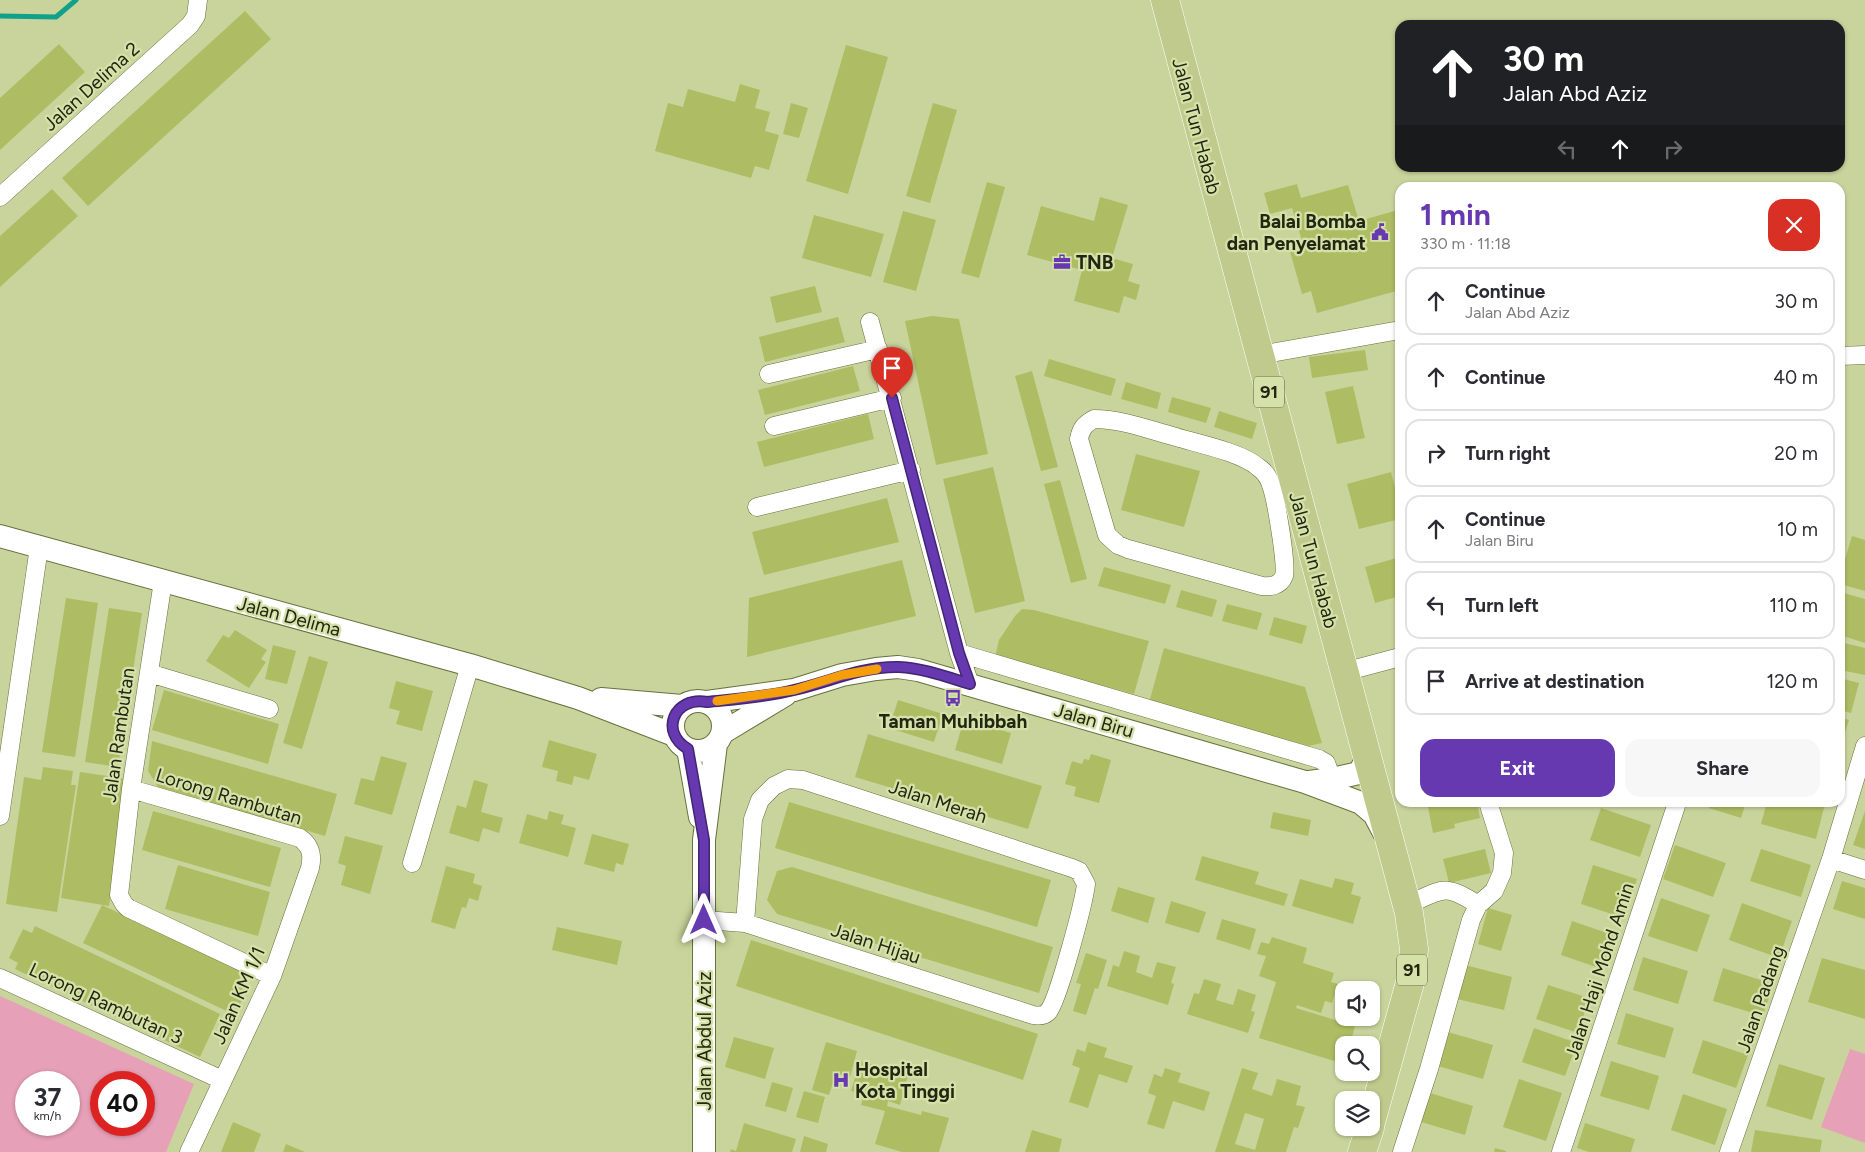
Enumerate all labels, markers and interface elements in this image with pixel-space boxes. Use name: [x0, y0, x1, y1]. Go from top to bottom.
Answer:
street label: Jalan Delima 2: [38, 37, 144, 136]
text: 30 m: [1503, 38, 1584, 80]
icon: ahead: [1420, 40, 1485, 105]
street label: Jalan Tun Habab: [1167, 56, 1226, 197]
text: Jalan Abd Aziz: [1503, 80, 1647, 107]
icon: left: [1553, 135, 1581, 163]
icon: ahead: [1606, 135, 1634, 163]
icon: right: [1659, 135, 1687, 163]
text: 1 min: [1420, 196, 1491, 233]
button: close: [1768, 199, 1820, 251]
place label: Balai Bomba dan Penyelamat: [1227, 210, 1366, 255]
public building icon: Balai Bomba dan Penyelamat: [1370, 222, 1390, 242]
text: 330 m · 11:18: [1420, 234, 1511, 253]
place label: TNB: [1076, 251, 1113, 274]
office icon: TNB: [1052, 252, 1072, 272]
text: Continue: [1465, 280, 1545, 303]
icon: ahead: [1422, 287, 1450, 315]
text: 30 m: [1775, 290, 1818, 313]
text: Jalan Abd Aziz: [1465, 303, 1570, 322]
pin: [871, 347, 913, 398]
icon: arrive: [878, 354, 906, 382]
icon: ahead: [1422, 363, 1450, 391]
text: Continue: [1465, 366, 1545, 389]
text: 40 m: [1773, 366, 1818, 389]
road number: 91: [1254, 377, 1284, 408]
icon: right: [1422, 439, 1450, 467]
text: Turn right: [1465, 442, 1551, 465]
text: 20 m: [1774, 442, 1818, 465]
street label: Jalan Tun Habab: [1284, 490, 1343, 631]
text: Continue: [1465, 508, 1545, 531]
icon: ahead: [1422, 515, 1450, 543]
text: 10 m: [1777, 518, 1818, 541]
text: Jalan Biru: [1465, 531, 1534, 550]
icon: left: [1422, 591, 1450, 619]
street label: Jalan Delima: [234, 592, 343, 641]
text: Turn left: [1465, 594, 1539, 617]
text: 110 m: [1769, 594, 1818, 617]
street label: Jalan Rambutan: [98, 666, 139, 804]
icon: arrive: [1422, 667, 1450, 695]
text: Arrive at destination: [1465, 670, 1644, 693]
text: 120 m: [1766, 670, 1818, 693]
bus stop icon: Taman Muhibbah: [943, 688, 963, 708]
street label: Jalan Biru: [1051, 698, 1136, 743]
place label: Taman Muhibbah: [879, 710, 1027, 733]
button: Exit: [1420, 739, 1615, 797]
button: Share: [1625, 739, 1820, 797]
street label: Lorong Rambutan: [153, 763, 305, 830]
street label: Jalan Merah: [886, 775, 990, 828]
street label: Jalan Haji Mohd Amin: [1560, 880, 1639, 1062]
position arrow: [677, 893, 729, 945]
street label: Jalan Hijau: [828, 918, 923, 969]
street label: Jalan KM 1/1: [207, 943, 270, 1047]
street label: Jalan Padang: [1731, 943, 1790, 1056]
road number: 91: [1397, 954, 1427, 986]
street label: Lorong Rambutan 3: [25, 958, 186, 1049]
street label: Jalan Abdul Aziz: [693, 971, 716, 1111]
map controls: [1335, 981, 1380, 1136]
button: sound: [1335, 981, 1380, 1026]
button: search: [1335, 1036, 1380, 1081]
place label: Hospital Kota Tinggi: [855, 1058, 955, 1103]
hospital icon: Hospital Kota Tinggi: [831, 1070, 851, 1090]
speed limit sign: 40: [90, 1071, 155, 1136]
text: 37: [34, 1082, 61, 1112]
button: layers: [1335, 1091, 1380, 1136]
text: km/h: [34, 1109, 61, 1123]

